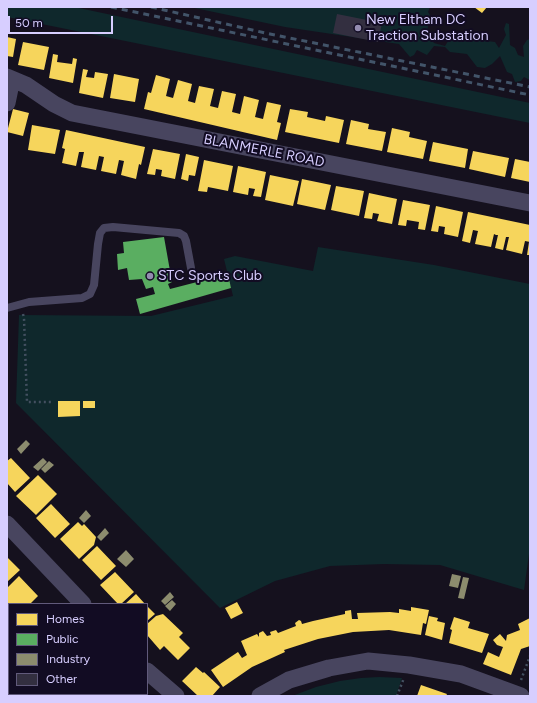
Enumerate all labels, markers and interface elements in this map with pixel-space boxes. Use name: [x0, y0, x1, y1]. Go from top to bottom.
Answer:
scale bar: [10, 8, 115, 34]
place label: New Eltham DC Traction Substation: [366, 12, 488, 44]
text: 50 m: [15, 16, 43, 30]
marker: New Eltham DC Traction Substation: [353, 23, 363, 33]
street label: BLANMERLE ROAD: [202, 131, 326, 171]
place label: STC Sports Club: [158, 268, 262, 284]
marker: STC Sports Club: [145, 271, 155, 281]
legend: [8, 603, 148, 695]
text: Homes: [46, 612, 84, 626]
text: Public: [46, 632, 79, 646]
text: Industry: [46, 652, 90, 666]
text: Other: [46, 672, 77, 686]

